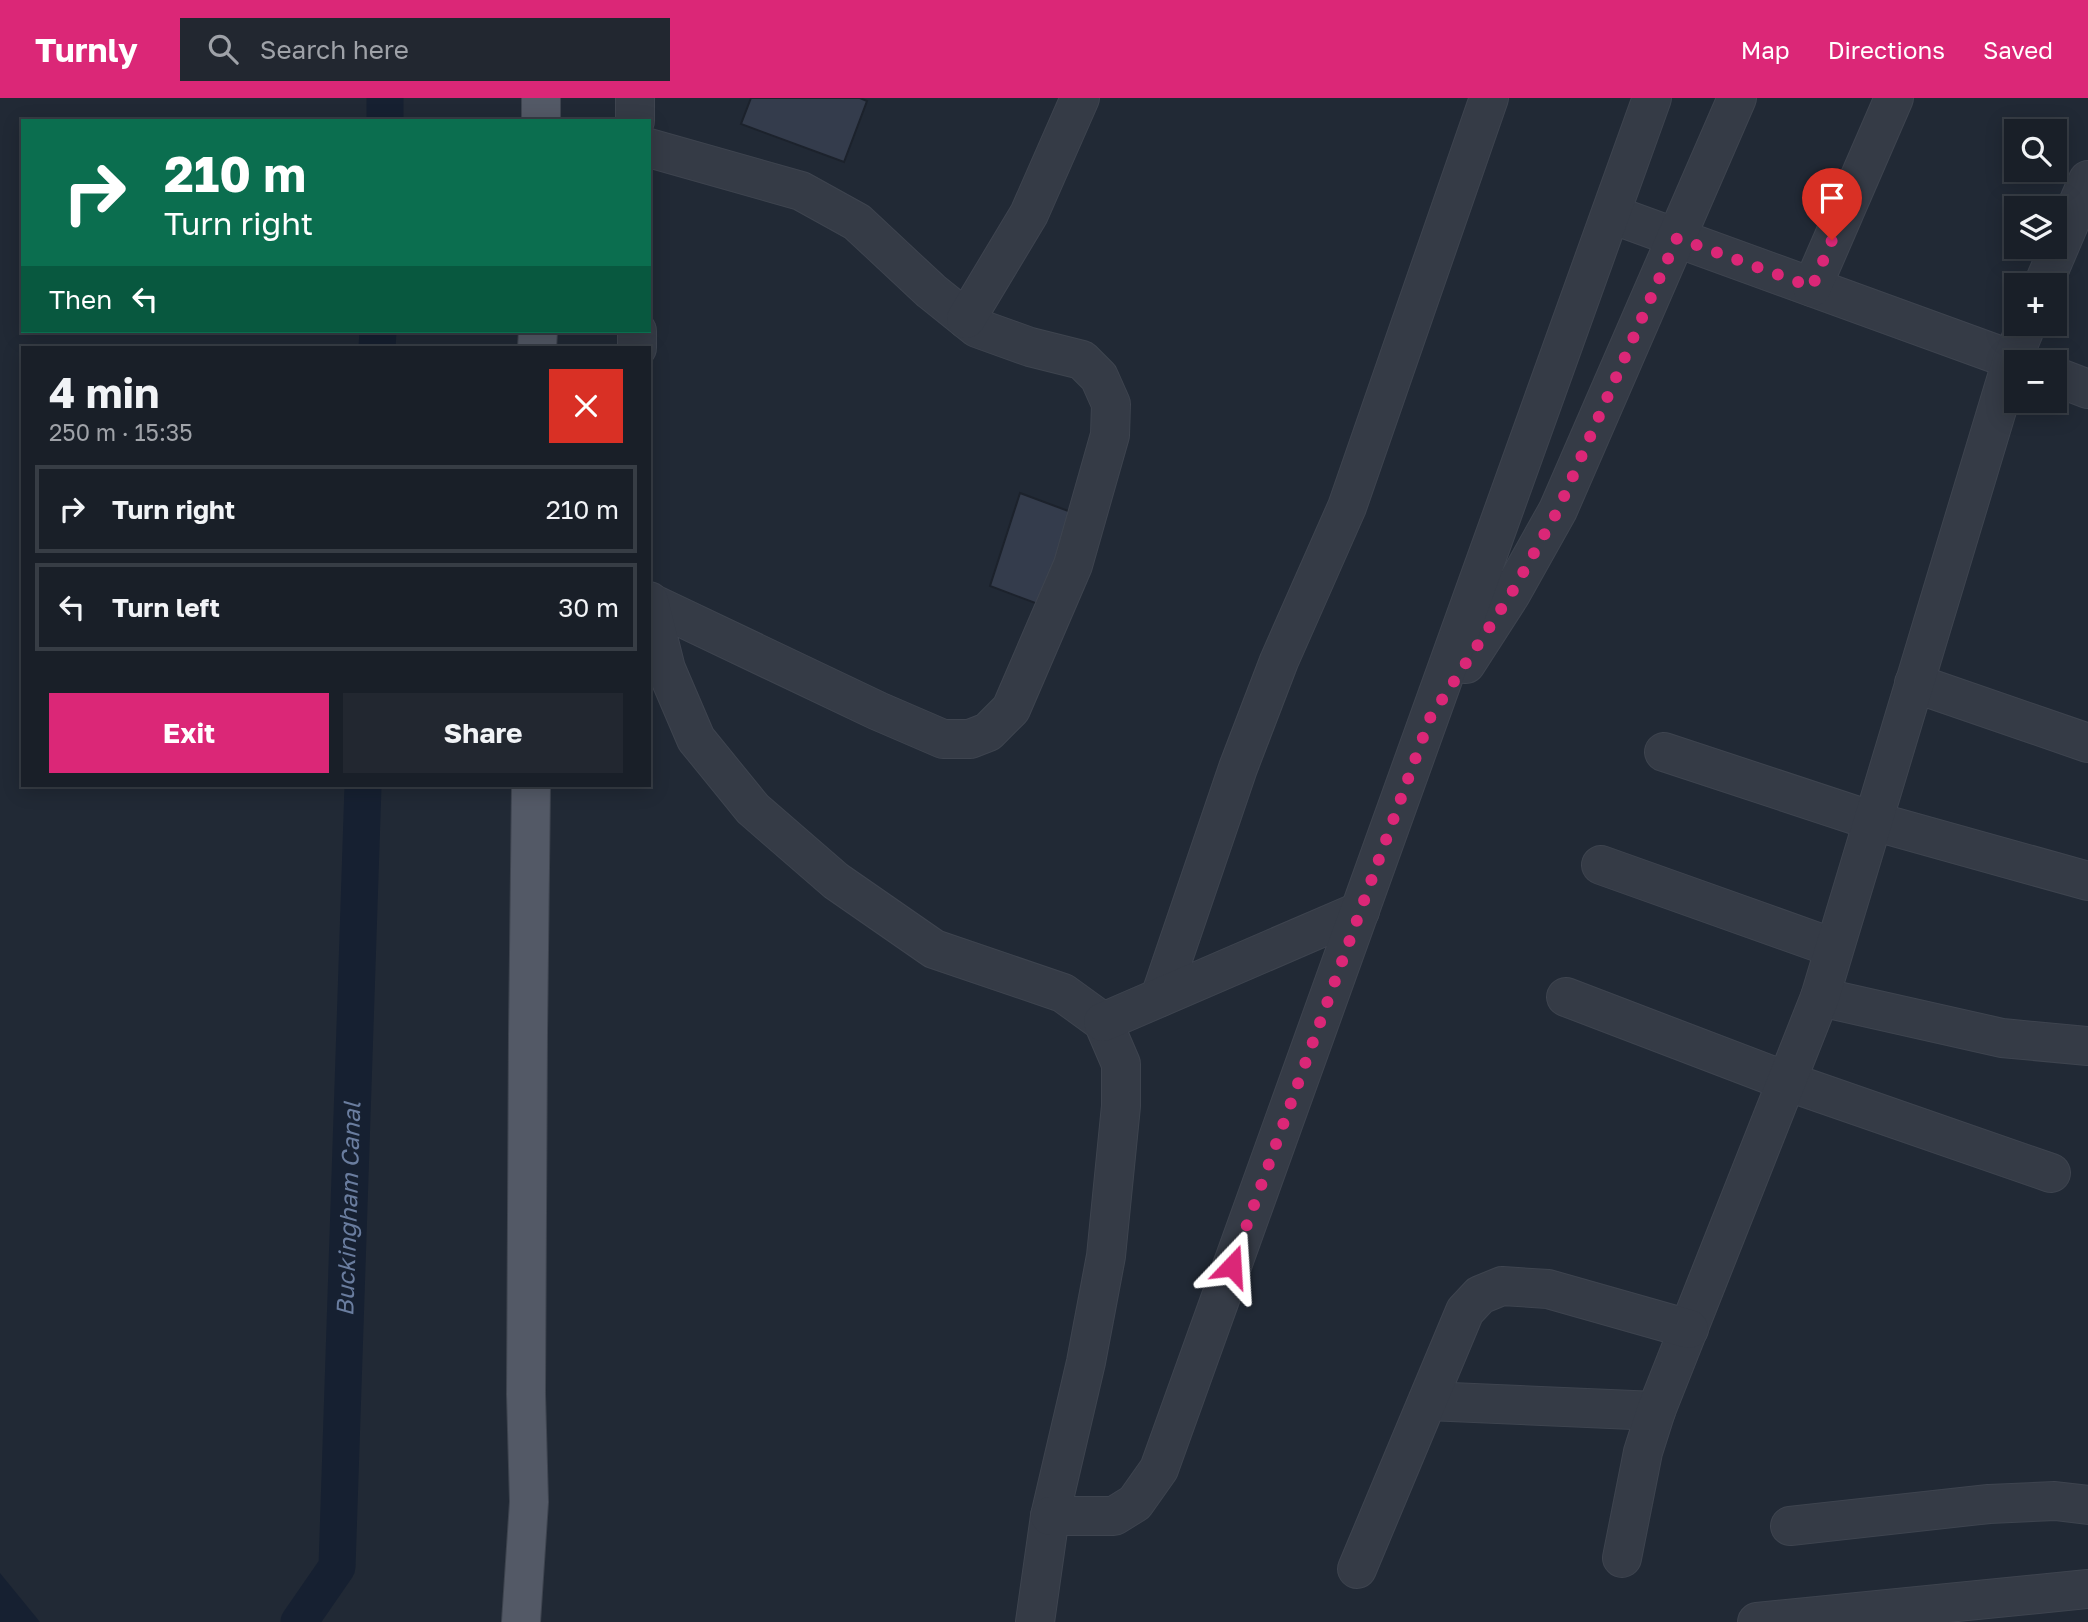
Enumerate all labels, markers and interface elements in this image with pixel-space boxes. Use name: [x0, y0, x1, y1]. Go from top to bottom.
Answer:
search box: [180, 18, 670, 81]
text: Turnly: [35, 30, 138, 69]
icon: search: [204, 30, 242, 68]
text: Search here: [260, 34, 409, 65]
text: Map: [1741, 35, 1790, 64]
text: Directions: [1828, 35, 1945, 64]
text: Saved: [1983, 35, 2053, 64]
map controls: [2004, 119, 2067, 413]
button: search: [2004, 119, 2067, 182]
text: 210 m: [164, 144, 306, 203]
icon: right: [49, 147, 140, 238]
pin: [1802, 168, 1862, 240]
icon: arrive: [1813, 179, 1851, 217]
button: layers: [2004, 196, 2067, 259]
text: Turn right: [164, 204, 313, 242]
button: +: [2004, 273, 2067, 336]
icon: left: [126, 280, 164, 318]
text: Then: [49, 284, 112, 315]
button: −: [2004, 350, 2067, 413]
text: 4 min: [49, 367, 159, 417]
button: close: [549, 369, 623, 443]
text: 250 m · 15:35: [49, 418, 193, 446]
icon: right: [53, 490, 91, 528]
text: Turn right: [112, 494, 235, 525]
text: 210 m: [546, 494, 619, 525]
icon: left: [53, 588, 91, 626]
text: Turn left: [112, 592, 220, 623]
text: 30 m: [558, 592, 619, 623]
button: Exit: [49, 693, 329, 773]
button: Share: [343, 693, 623, 773]
water label: Buckingham Canal: [329, 1100, 366, 1317]
position arrow: [1195, 1229, 1269, 1303]

